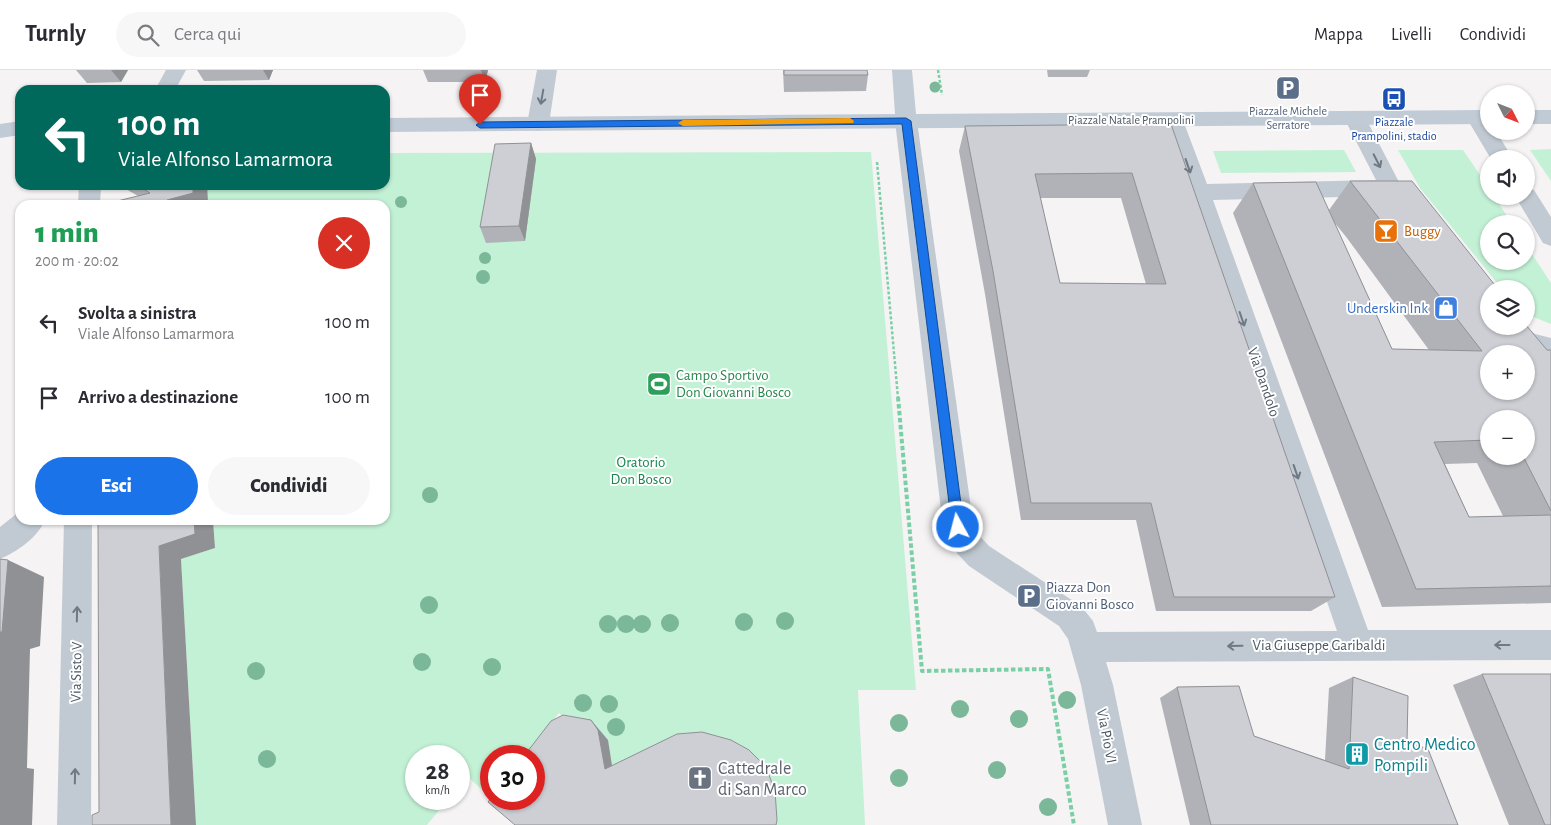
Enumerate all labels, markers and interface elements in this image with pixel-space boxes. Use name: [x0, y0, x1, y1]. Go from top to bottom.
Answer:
search box: [116, 12, 466, 57]
icon: search: [134, 21, 162, 49]
text: Turnly: [25, 22, 86, 46]
text: Cerca qui: [174, 25, 241, 44]
text: Mappa: [1314, 26, 1363, 44]
text: Livelli: [1391, 26, 1432, 44]
text: Condividi: [1460, 26, 1526, 44]
pin: [459, 74, 501, 125]
parking icon: Piazzale Michele Serratore: [1275, 75, 1301, 101]
icon: arrive: [466, 81, 494, 109]
north arrow: [1480, 85, 1535, 140]
map controls: [1480, 85, 1535, 465]
bus stop icon: Piazzale Prampolini, stadio: [1381, 86, 1407, 112]
one-way arrow: [536, 89, 546, 105]
icon: left: [35, 105, 100, 170]
place label: Piazzale Michele Serratore: [1249, 105, 1327, 131]
text: 100 m: [118, 107, 201, 142]
street label: Piazzale Natale Prampolini: [1068, 114, 1194, 126]
place label: Piazzale Prampolini, stadio: [1351, 116, 1437, 142]
text: Viale Alfonso Lamarmora: [118, 148, 333, 170]
button: sound: [1480, 150, 1535, 205]
one-way arrow: [1372, 154, 1382, 169]
one-way arrow: [1184, 157, 1193, 173]
button: search: [1480, 215, 1535, 270]
button: close: [318, 217, 370, 269]
text: 1 min: [35, 218, 99, 248]
bar icon: Buggy: [1373, 218, 1399, 244]
place label: Buggy: [1404, 224, 1441, 239]
text: 200 m · 20:02: [35, 253, 119, 269]
button: layers: [1480, 280, 1535, 335]
shop icon: Underskin Ink: [1433, 295, 1459, 321]
place label: Underskin Ink: [1347, 301, 1428, 316]
text: Svolta a sinistra: [78, 304, 197, 323]
icon: left: [35, 309, 63, 337]
one-way arrow: [1238, 311, 1247, 326]
text: 100 m: [325, 313, 370, 332]
text: Viale Alfonso Lamarmora: [78, 326, 234, 342]
button: +: [1480, 345, 1535, 400]
street label: Via Dandolo: [1245, 346, 1282, 419]
place label: Campo Sportivo Don Giovanni Bosco: [676, 368, 791, 400]
sports icon: Campo Sportivo Don Giovanni Bosco: [646, 371, 672, 397]
icon: arrive: [35, 384, 63, 412]
text: Arrivo a destinazione: [78, 388, 238, 407]
text: 100 m: [325, 388, 370, 407]
button: −: [1480, 410, 1535, 465]
park label: Oratorio Don Bosco: [610, 455, 672, 487]
button: Esci: [35, 457, 198, 515]
button: Condividi: [208, 457, 370, 515]
one-way arrow: [1292, 464, 1301, 480]
position arrow: [931, 500, 983, 552]
place label: Piazza Don Giovanni Bosco: [1046, 580, 1134, 612]
parking icon: Piazza Don Giovanni Bosco: [1016, 583, 1042, 609]
one-way arrow: [72, 606, 82, 622]
street label: Via Giuseppe Garibaldi: [1253, 638, 1385, 653]
one-way arrow: [1495, 640, 1511, 650]
street label: Via Sisto V: [68, 641, 85, 702]
one-way arrow: [1227, 641, 1244, 651]
street label: Via Pio VI: [1094, 708, 1119, 765]
place label: Centro Medico Pompili: [1374, 736, 1476, 775]
building icon: Centro Medico Pompili: [1344, 741, 1370, 767]
speed limit sign: 30: [480, 745, 545, 810]
text: 28: [425, 759, 450, 784]
place label: Cattedrale di San Marco: [718, 760, 807, 799]
church icon: Cattedrale di San Marco: [687, 765, 713, 791]
one-way arrow: [70, 769, 80, 785]
text: km/h: [425, 784, 450, 796]

